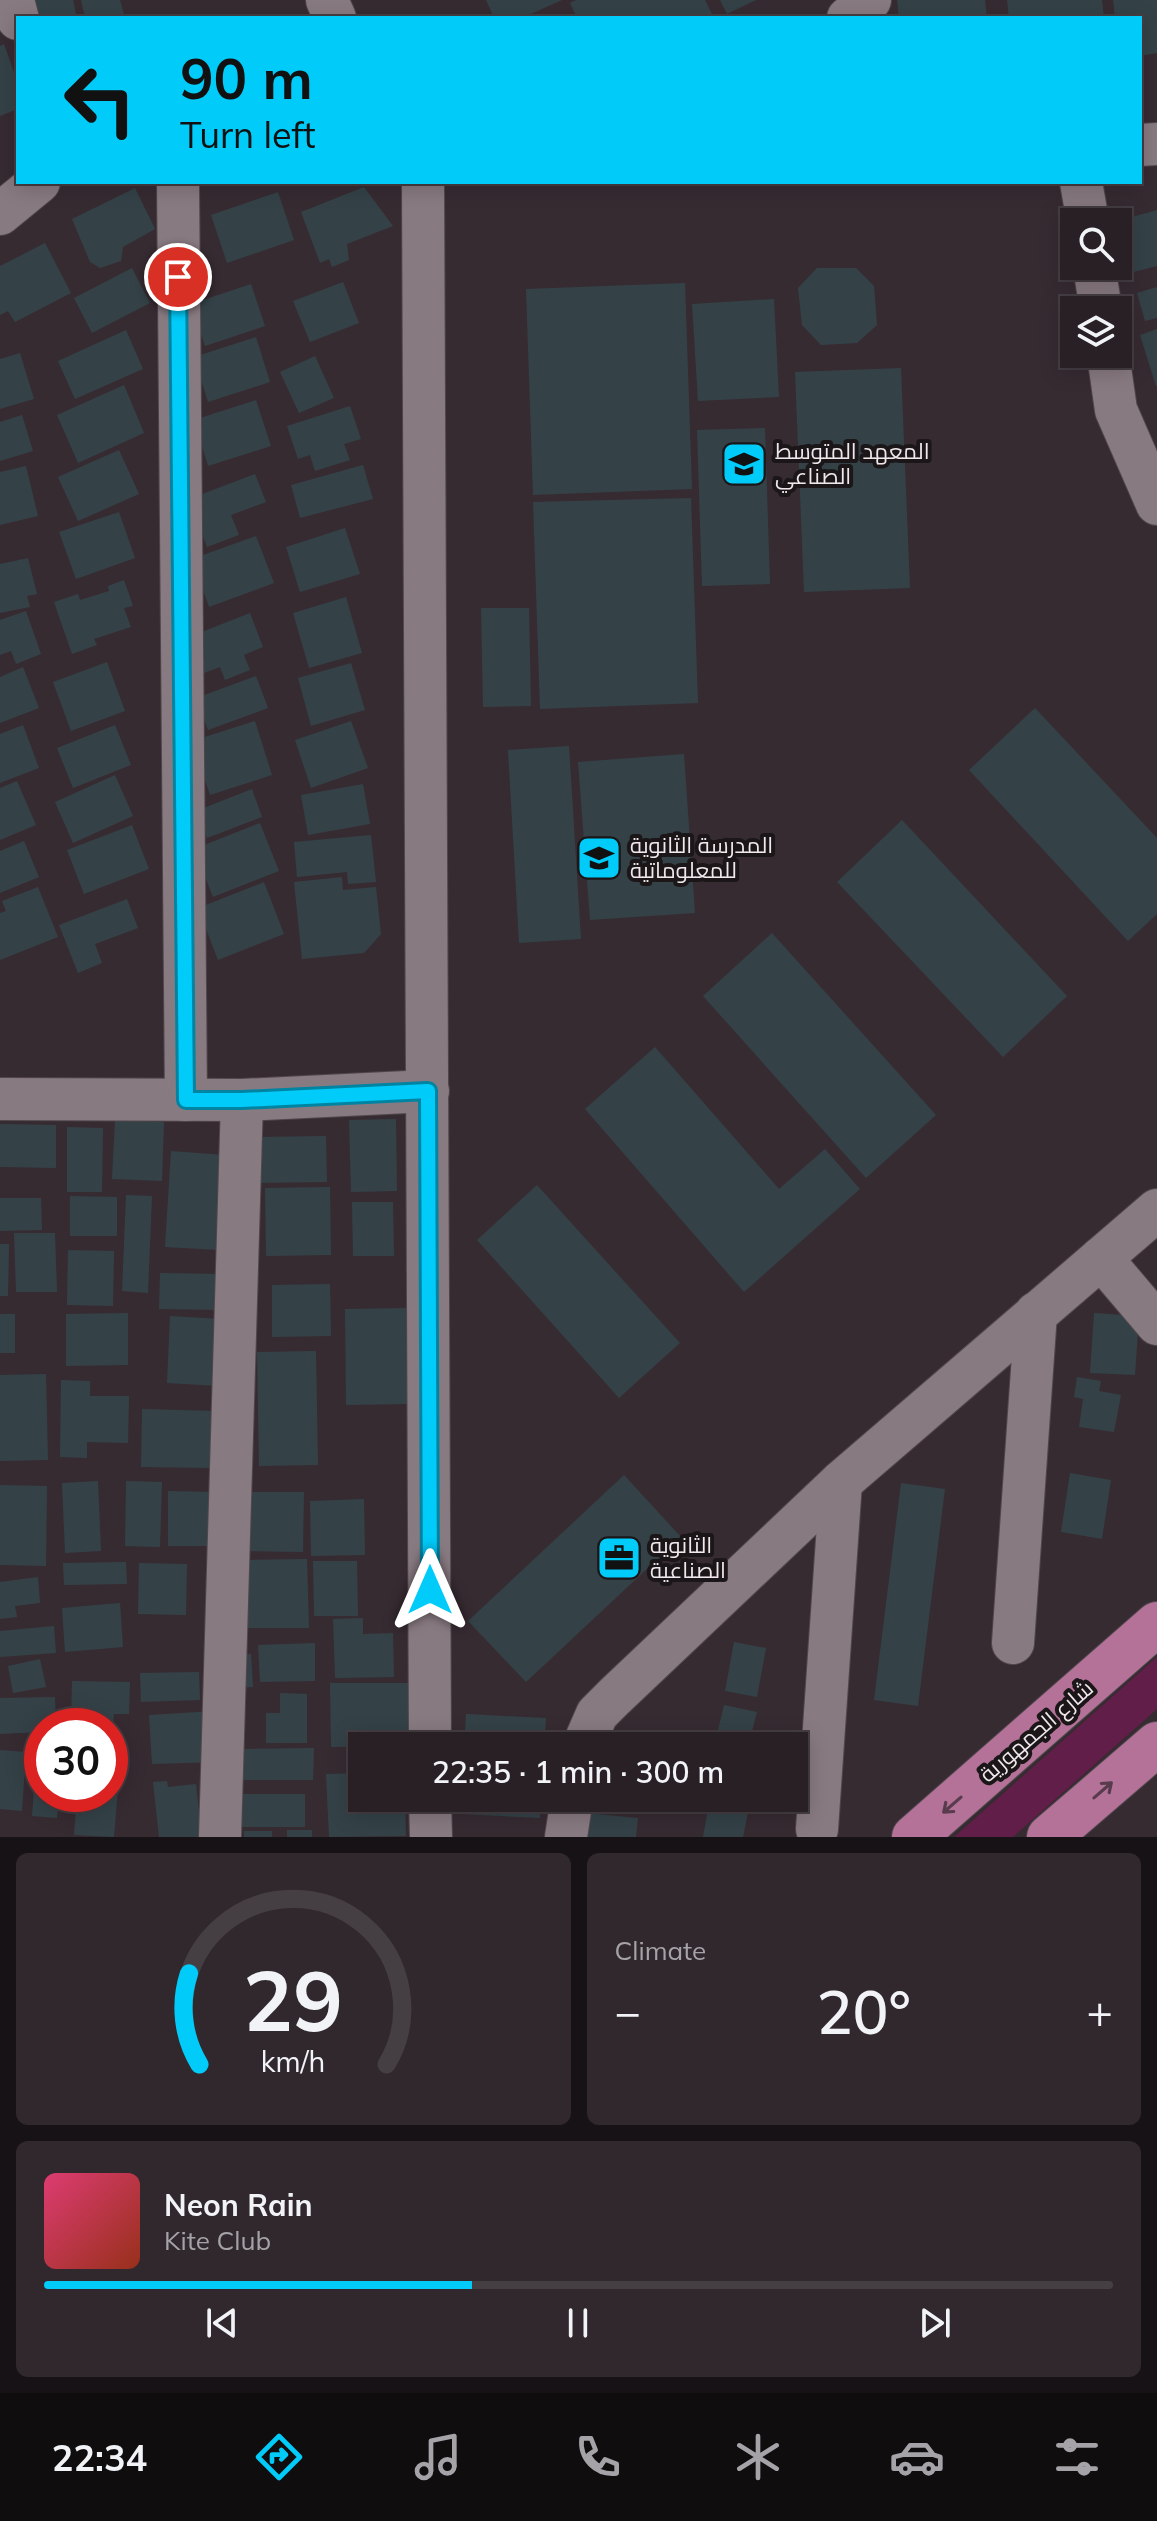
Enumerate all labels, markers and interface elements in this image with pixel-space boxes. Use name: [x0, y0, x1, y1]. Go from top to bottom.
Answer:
text: 90 m: [180, 43, 313, 113]
icon: left: [48, 48, 152, 152]
text: Turn left: [180, 112, 316, 157]
map controls: [1060, 208, 1132, 368]
button: search: [1060, 208, 1132, 280]
pin: [144, 243, 212, 311]
icon: arrive: [156, 255, 200, 299]
button: layers: [1060, 296, 1132, 368]
place label: المعهد المتوسط الصناعي: [775, 437, 930, 493]
school or university icon: المعهد المتوسط الصناعي: [720, 440, 768, 488]
place label: المدرسة الثانوية للمعلوماتية: [630, 831, 773, 884]
school or university icon: المدرسة الثانوية للمعلوماتية: [575, 834, 623, 882]
place label: الثانوية الصناعية: [650, 1531, 726, 1584]
office icon: الثانوية الصناعية: [595, 1534, 643, 1582]
position arrow: [388, 1548, 472, 1632]
street label: شارع الجمهورية: [973, 1674, 1099, 1789]
speed limit sign: 30: [24, 1708, 128, 1812]
text: 22:35 · 1 min · 300 m: [432, 1753, 724, 1791]
one-way arrow: [1092, 1782, 1113, 1800]
one-way arrow: [942, 1796, 962, 1814]
text: Climate: [615, 1934, 706, 1967]
text: 29: [243, 1947, 343, 2052]
text: 20°: [817, 1974, 911, 2049]
text: −: [615, 1984, 641, 2039]
text: +: [1087, 1984, 1113, 2039]
text: km/h: [261, 2043, 326, 2079]
text: Neon Rain: [164, 2186, 313, 2224]
text: Kite Club: [164, 2224, 271, 2257]
icon: previous: [200, 2301, 244, 2345]
icon: pause: [556, 2301, 600, 2345]
icon: next: [913, 2301, 957, 2345]
icon: directions: [251, 2429, 307, 2485]
icon: music: [410, 2429, 466, 2485]
icon: phone: [570, 2429, 626, 2485]
icon: climate: [730, 2429, 786, 2485]
icon: car: [889, 2429, 945, 2485]
icon: filters: [1049, 2429, 1105, 2485]
text: 22:34: [52, 2435, 147, 2480]

